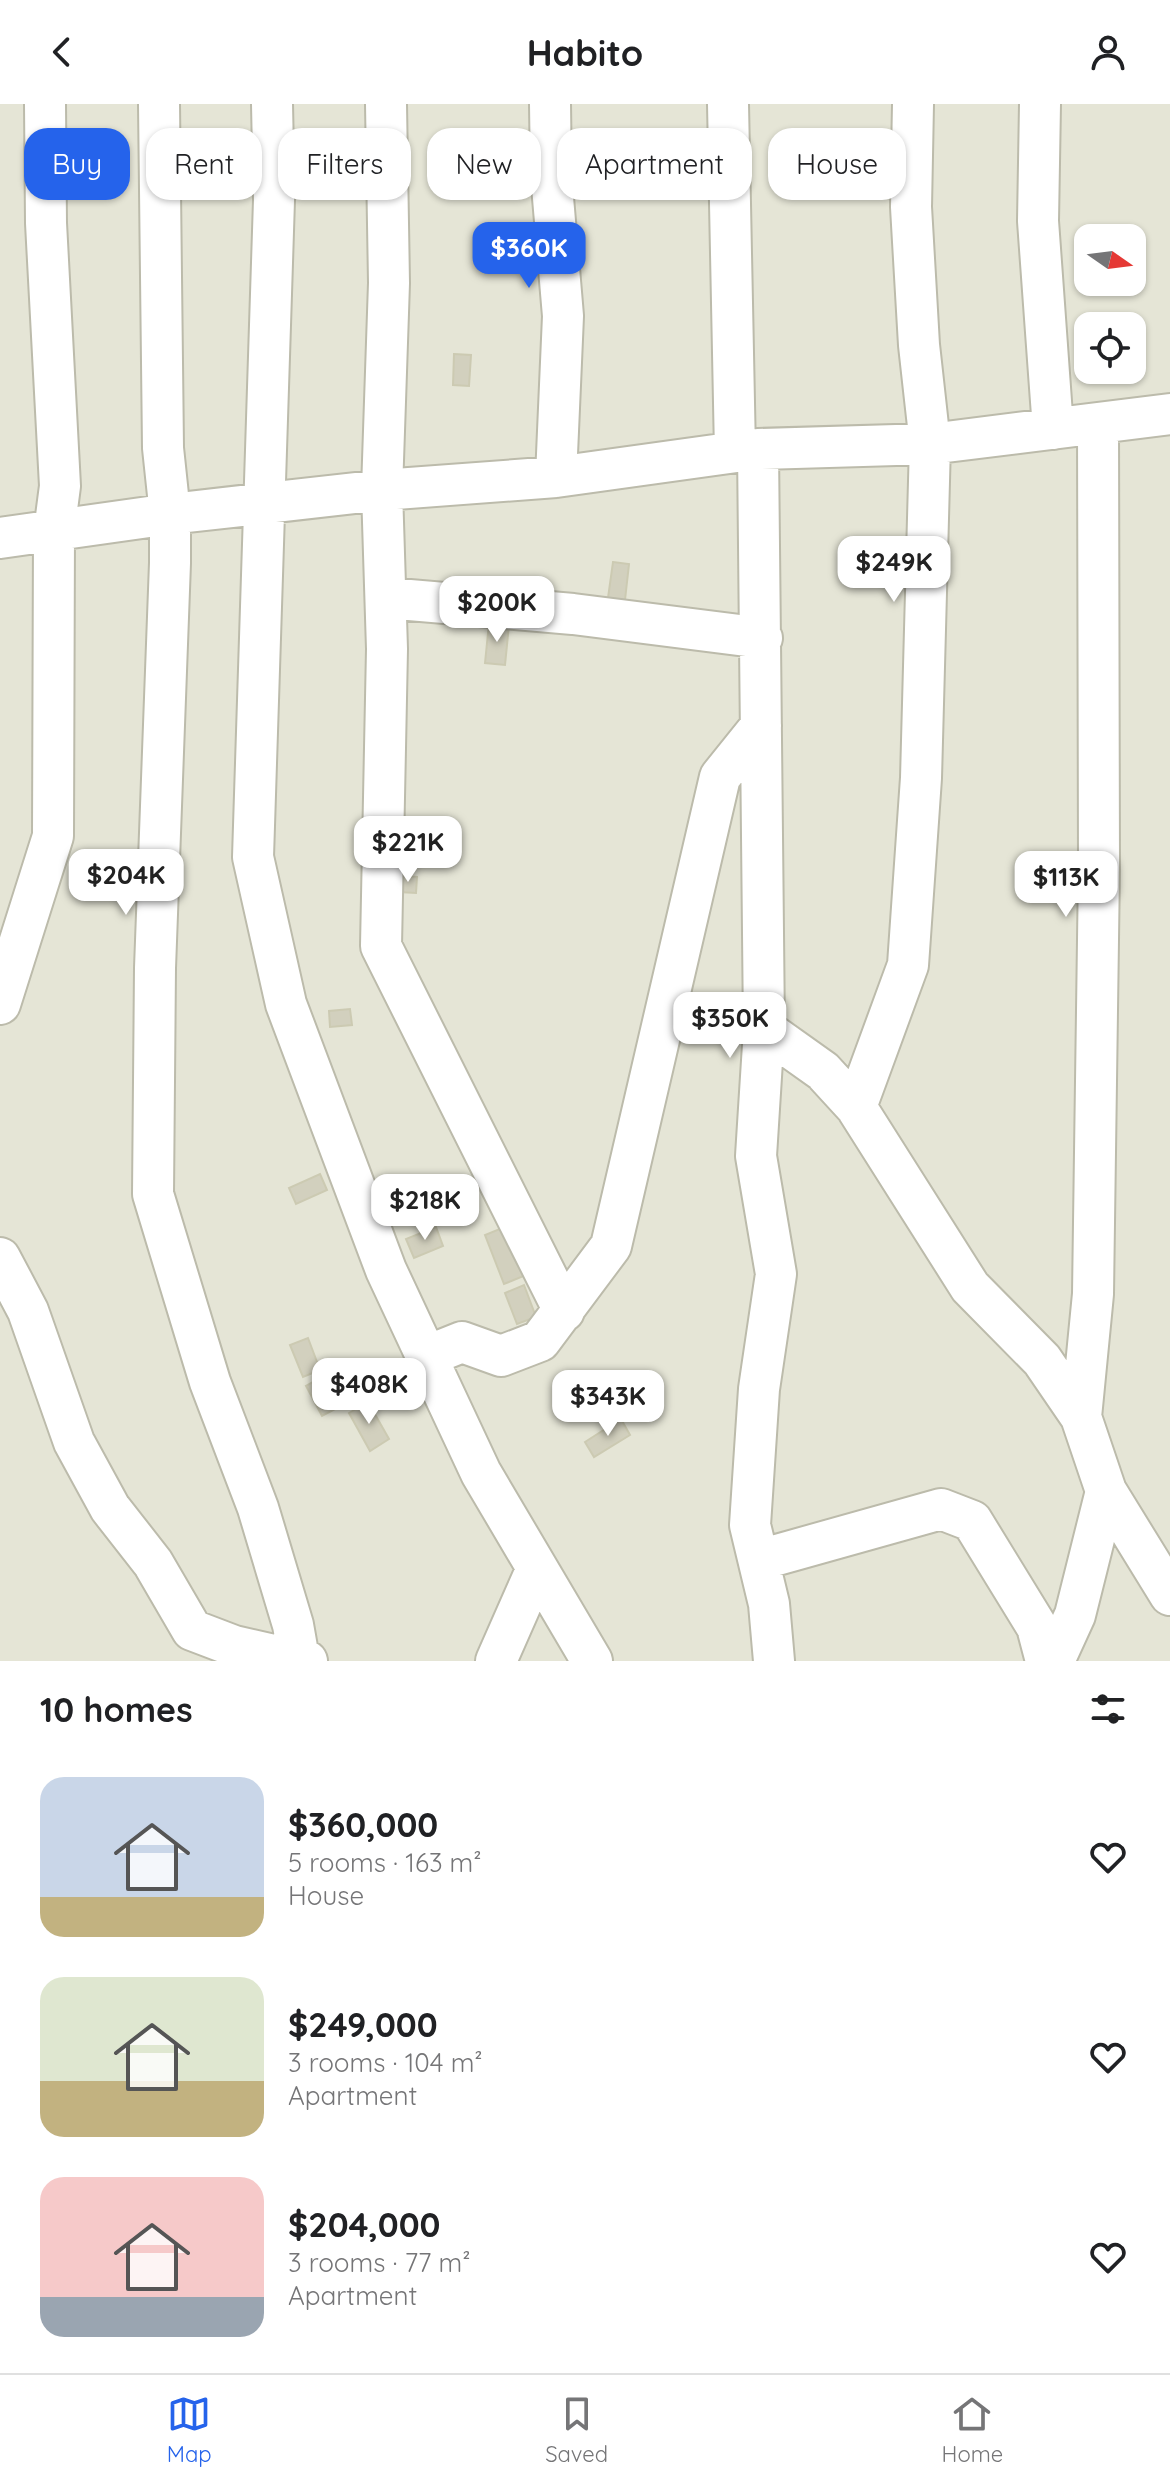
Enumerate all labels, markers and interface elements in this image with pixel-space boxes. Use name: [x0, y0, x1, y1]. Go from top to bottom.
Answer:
icon: back: [40, 30, 84, 74]
text: Habito: [527, 30, 643, 75]
icon: person: [1086, 30, 1130, 74]
chip: Buy: [24, 128, 130, 200]
chip: Rent: [146, 128, 262, 200]
chip: Filters: [278, 128, 411, 200]
chip: New: [427, 128, 541, 200]
chip: Apartment: [557, 128, 752, 200]
chip: House: [768, 128, 906, 200]
pin: $360K: [473, 222, 585, 290]
north arrow: [1074, 224, 1146, 296]
map controls: [1074, 224, 1146, 384]
text: $360K: [491, 231, 567, 264]
button: locate: [1074, 312, 1146, 384]
pin: $249K: [838, 536, 950, 604]
text: $249K: [856, 545, 932, 578]
pin: $200K: [441, 576, 553, 644]
text: $200K: [457, 585, 537, 618]
pin: $221K: [352, 816, 464, 884]
text: $221K: [372, 825, 444, 858]
pin: $204K: [70, 849, 182, 917]
pin: $113K: [1010, 851, 1122, 919]
text: $204K: [87, 858, 165, 891]
text: $113K: [1033, 860, 1099, 893]
pin: $350K: [674, 992, 786, 1060]
text: $350K: [691, 1001, 769, 1034]
pin: $218K: [369, 1174, 481, 1242]
text: $218K: [389, 1183, 461, 1216]
pin: $408K: [313, 1358, 425, 1426]
text: $408K: [330, 1367, 408, 1400]
pin: $343K: [552, 1370, 664, 1438]
text: $343K: [570, 1379, 646, 1412]
icon: filters: [1086, 1687, 1130, 1731]
text: 10 homes: [40, 1688, 193, 1731]
text: $360,000: [288, 1803, 438, 1846]
icon: home: [104, 1809, 200, 1905]
icon: heart: [1086, 1835, 1130, 1879]
text: 5 rooms · 163 m²: [288, 1846, 482, 1879]
text: House: [288, 1879, 364, 1912]
text: $249,000: [288, 2003, 438, 2046]
icon: home: [104, 2009, 200, 2105]
icon: heart: [1086, 2035, 1130, 2079]
text: 3 rooms · 104 m²: [288, 2046, 483, 2079]
text: Apartment: [288, 2079, 417, 2112]
text: $204,000: [288, 2203, 441, 2246]
icon: home: [104, 2209, 200, 2305]
icon: heart: [1086, 2235, 1130, 2279]
text: 3 rooms · 77 m²: [288, 2246, 470, 2279]
text: Apartment: [288, 2279, 417, 2312]
tab: Map: [167, 2392, 212, 2468]
tab: Saved: [545, 2392, 608, 2468]
tab: Home: [942, 2392, 1003, 2468]

